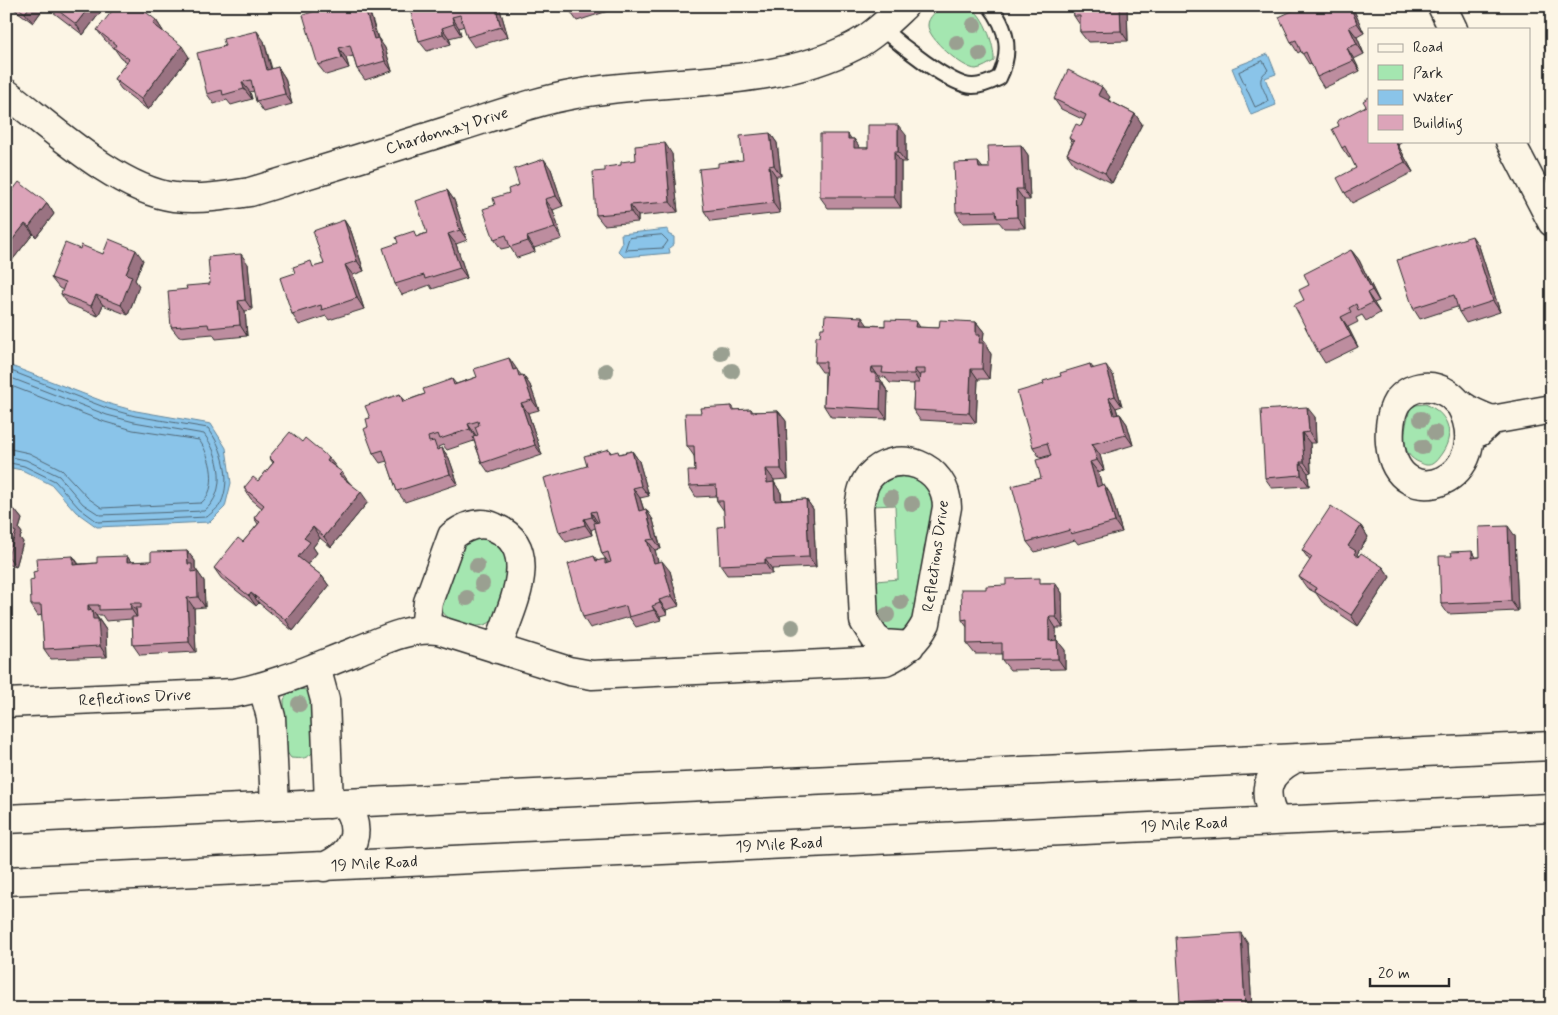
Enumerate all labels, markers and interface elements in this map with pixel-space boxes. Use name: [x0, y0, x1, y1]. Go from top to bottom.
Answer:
legend: [1368, 28, 1530, 142]
text: Road: [1413, 38, 1443, 58]
text: Park: [1413, 64, 1443, 84]
text: Water: [1413, 88, 1453, 108]
street label: Chardonnay Drive: [383, 102, 511, 160]
text: Building: [1413, 114, 1463, 135]
street label: Reflections Drive: [918, 499, 954, 613]
street label: Reflections Drive: [78, 685, 192, 711]
street label: 19 Mile Road: [1140, 812, 1228, 838]
street label: 19 Mile Road: [735, 832, 823, 858]
street label: 19 Mile Road: [330, 851, 418, 877]
scale bar: [1370, 955, 1449, 987]
text: 20 m: [1378, 964, 1410, 984]

